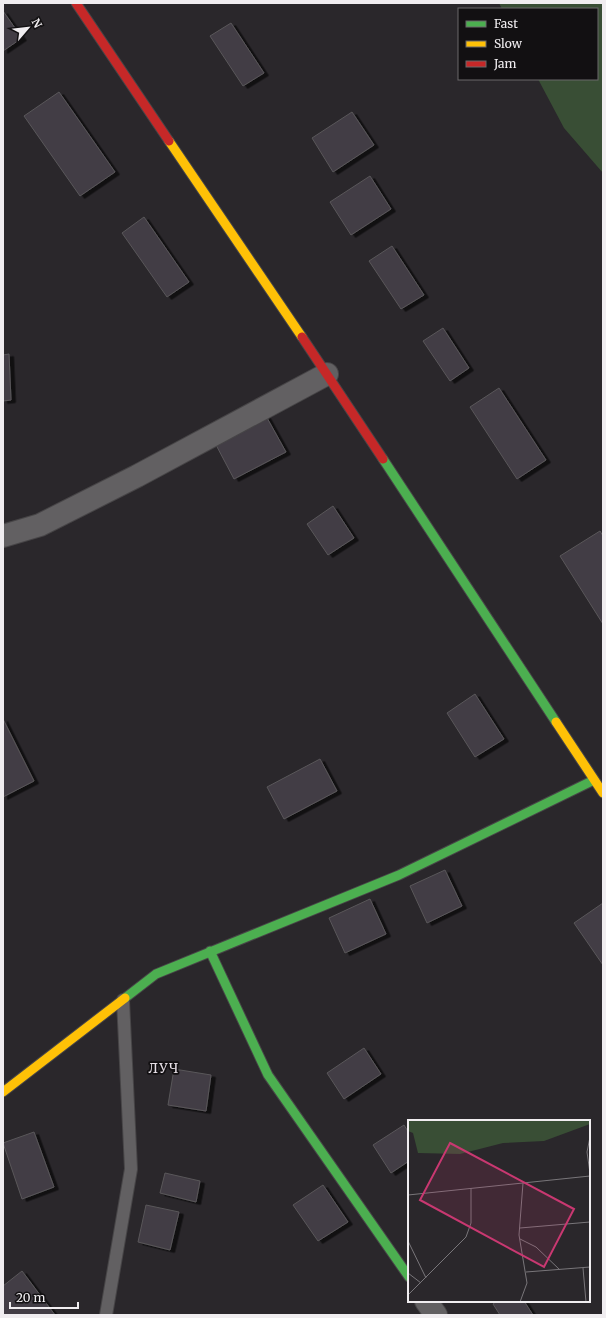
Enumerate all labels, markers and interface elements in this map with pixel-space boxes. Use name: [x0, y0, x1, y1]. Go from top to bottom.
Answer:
north arrow: [8, 8, 48, 48]
legend: [458, 8, 598, 80]
text: N: [29, 16, 45, 31]
text: Fast: [494, 16, 518, 31]
text: Slow: [494, 36, 523, 51]
text: Jam: [493, 56, 517, 71]
district label: ЛУЧ: [149, 1060, 179, 1077]
inset map: [408, 1120, 590, 1302]
scale bar: [10, 1284, 78, 1310]
text: 20 m: [16, 1290, 45, 1305]

